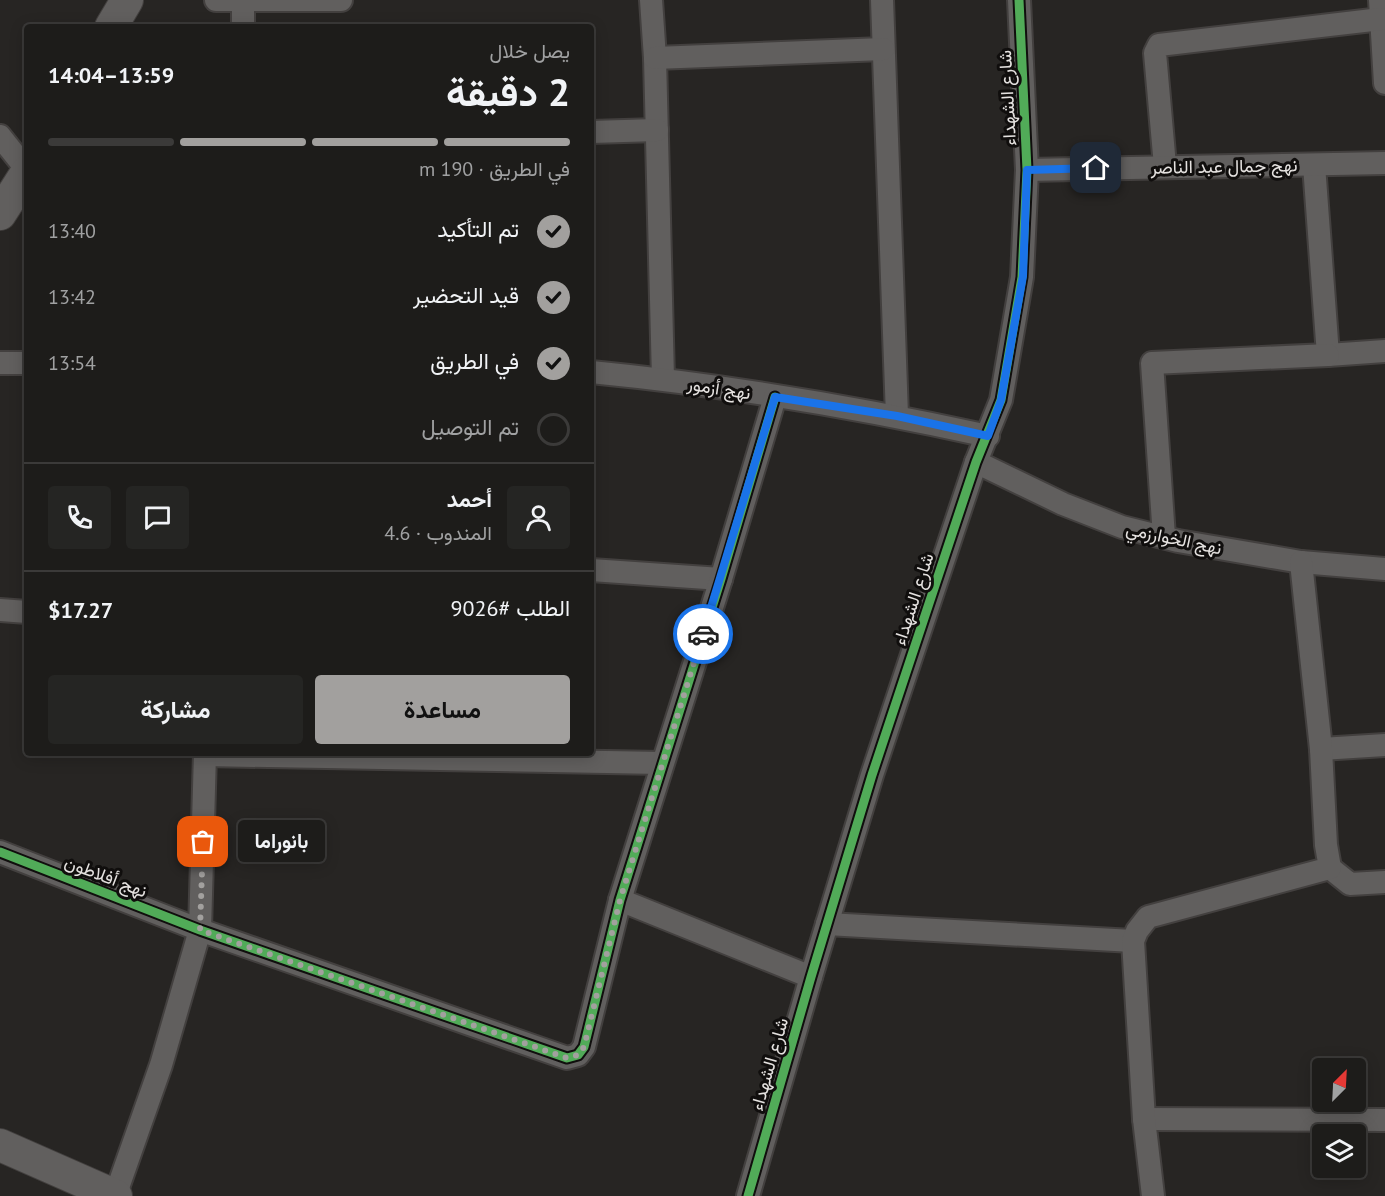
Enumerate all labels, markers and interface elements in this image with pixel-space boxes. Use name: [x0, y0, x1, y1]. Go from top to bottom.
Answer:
text: يصل خلال: [490, 38, 570, 64]
street label: شارع الشهداء: [993, 50, 1022, 146]
text: 13:59–14:04: [48, 61, 174, 89]
text: 2 دقيقة: [446, 66, 570, 117]
pin: [1070, 142, 1121, 193]
icon: home: [1079, 151, 1112, 184]
street label: نهج جمال عبد الناصر: [1149, 153, 1298, 180]
text: في الطريق · 190 m: [419, 156, 570, 182]
text: تم التأكيد: [437, 215, 519, 243]
icon: check: [537, 215, 570, 248]
text: 13:40: [48, 218, 96, 244]
text: قيد التحضير: [413, 281, 519, 309]
icon: check: [537, 281, 570, 314]
text: 13:42: [48, 284, 96, 310]
text: في الطريق: [430, 347, 519, 375]
icon: check: [537, 347, 570, 380]
text: 13:54: [48, 350, 96, 376]
street label: نهج أزمور: [684, 371, 752, 405]
text: تم التوصيل: [421, 413, 519, 441]
text: أحمد: [447, 485, 492, 513]
button: phone: [48, 486, 111, 549]
button: chat: [126, 486, 189, 549]
button: person: [507, 486, 570, 549]
street label: نهج الخوارزمي: [1123, 517, 1224, 563]
text: المندوب · 4.6: [384, 520, 492, 546]
street label: شارع الشهداء: [887, 550, 940, 648]
text: الطلب #9026: [450, 594, 570, 622]
text: $17.27: [48, 596, 113, 624]
courier: [673, 604, 733, 664]
icon: car: [687, 618, 720, 651]
button: مشاركة: [48, 675, 303, 744]
button: مساعدة: [315, 675, 570, 744]
pin: [177, 816, 228, 867]
callout: بانوراما: [239, 821, 326, 863]
icon: bag: [186, 825, 219, 858]
text: بانوراما: [255, 828, 308, 854]
street label: نهج أفلاطون: [61, 850, 150, 903]
street label: شارع الشهداء: [745, 1015, 794, 1113]
north arrow: [1312, 1058, 1366, 1112]
map controls: [1312, 1058, 1366, 1178]
button: layers: [1312, 1124, 1366, 1178]

